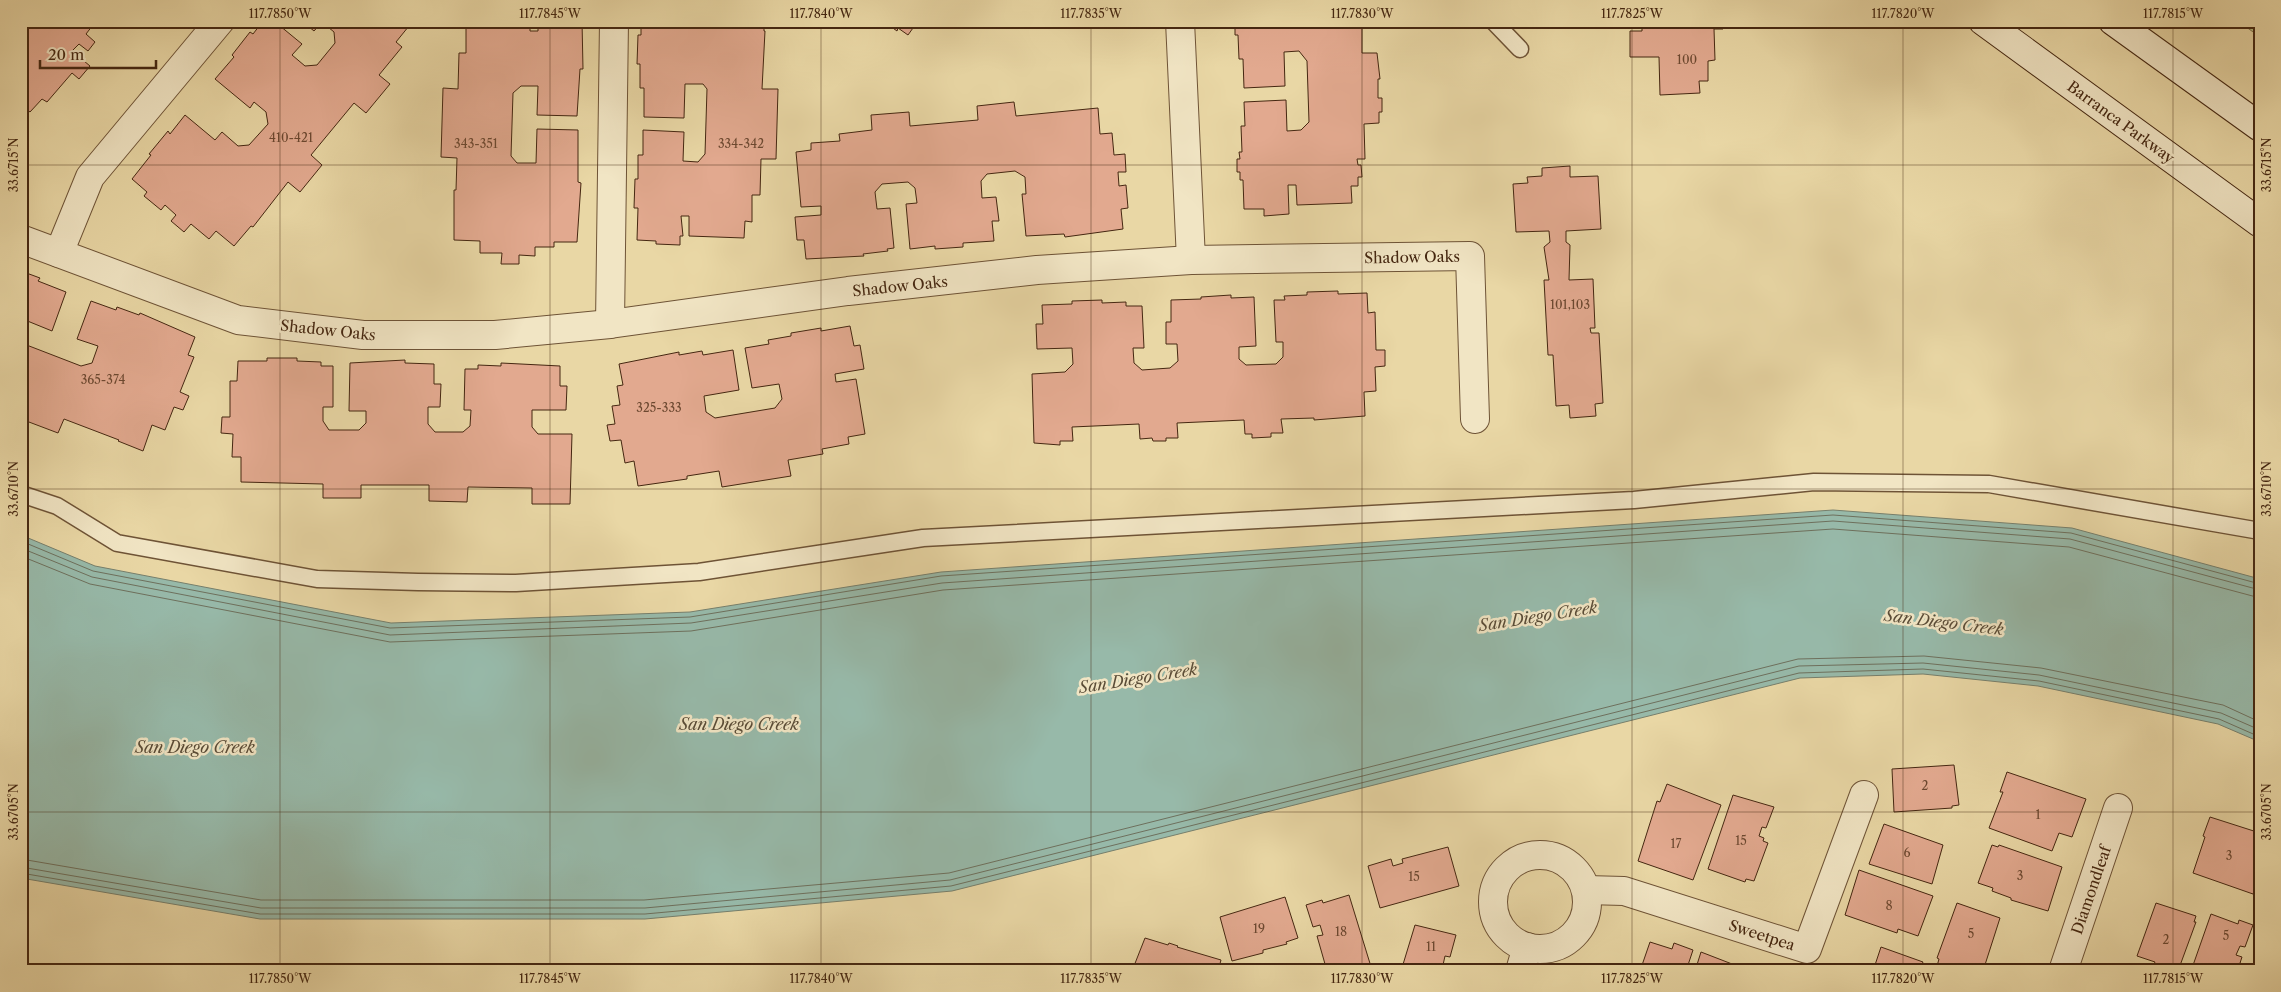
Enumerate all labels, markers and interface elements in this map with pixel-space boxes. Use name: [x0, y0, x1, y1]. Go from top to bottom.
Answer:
text: 117.7850°W: [249, 6, 312, 21]
text: 117.7845°W: [519, 6, 582, 21]
text: 117.7840°W: [789, 6, 853, 21]
text: 117.7835°W: [1060, 6, 1123, 21]
text: 117.7830°W: [1331, 6, 1394, 21]
text: 117.7825°W: [1601, 6, 1664, 21]
text: 117.7820°W: [1871, 6, 1935, 21]
text: 117.7815°W: [2143, 6, 2204, 21]
scale bar: [40, 38, 156, 70]
text: 20 m: [48, 45, 84, 64]
house number: 100: [1677, 52, 1697, 67]
street label: Barranca Parkway: [2064, 77, 2179, 168]
house number: 410-421: [269, 130, 313, 145]
house number: 343-351: [454, 136, 498, 151]
house number: 334-342: [718, 136, 764, 151]
text: 33.6715°N: [6, 138, 21, 192]
text: 33.6715°N: [2259, 138, 2274, 192]
street label: Shadow Oaks: [1364, 247, 1460, 267]
street label: Shadow Oaks: [851, 272, 949, 300]
house number: 101,103: [1550, 297, 1590, 312]
street label: Shadow Oaks: [279, 316, 377, 344]
house number: 365-374: [81, 372, 125, 387]
house number: 325-333: [636, 400, 682, 415]
text: 33.6710°N: [6, 461, 21, 517]
text: 33.6710°N: [2259, 461, 2274, 517]
water label: San Diego Creek: [1476, 597, 1599, 635]
water label: San Diego Creek: [1882, 605, 2005, 639]
water label: San Diego Creek: [1076, 659, 1199, 697]
water label: San Diego Creek: [678, 714, 800, 734]
water label: San Diego Creek: [134, 737, 256, 757]
house number: 2: [1922, 778, 1929, 793]
text: 33.6705°N: [6, 783, 21, 841]
text: 33.6705°N: [2259, 783, 2274, 841]
house number: 1: [2035, 807, 2041, 822]
house number: 15: [1735, 833, 1747, 848]
house number: 17: [1671, 836, 1682, 851]
street label: Diamondleaf: [2067, 842, 2116, 937]
house number: 6: [1903, 845, 1911, 860]
house number: 3: [2226, 848, 2232, 863]
house number: 3: [2017, 868, 2023, 883]
house number: 15: [1408, 869, 1420, 884]
house number: 8: [1885, 898, 1893, 913]
street label: Sweetpea: [1726, 915, 1798, 955]
house number: 19: [1253, 921, 1265, 936]
house number: 18: [1335, 924, 1347, 939]
house number: 5: [1968, 926, 1974, 941]
house number: 5: [2223, 928, 2229, 943]
house number: 2: [2163, 932, 2170, 947]
house number: 11: [1426, 939, 1436, 954]
text: 117.7850°W: [249, 971, 312, 986]
text: 117.7845°W: [519, 971, 582, 986]
text: 117.7840°W: [789, 971, 853, 986]
text: 117.7835°W: [1060, 971, 1123, 986]
text: 117.7830°W: [1331, 971, 1394, 986]
text: 117.7825°W: [1601, 971, 1664, 986]
text: 117.7820°W: [1871, 971, 1935, 986]
text: 117.7815°W: [2143, 971, 2204, 986]

